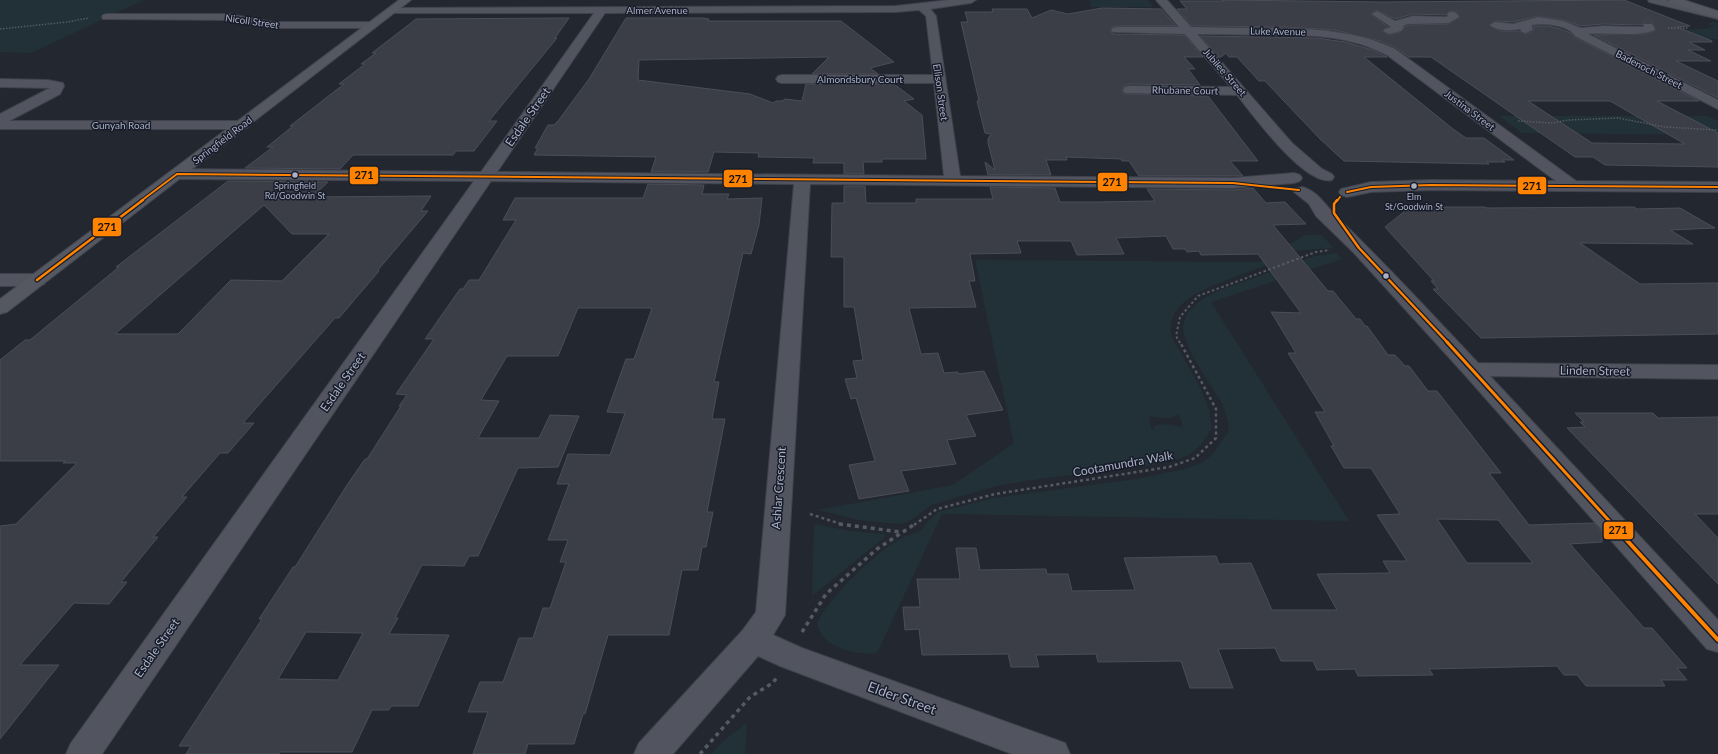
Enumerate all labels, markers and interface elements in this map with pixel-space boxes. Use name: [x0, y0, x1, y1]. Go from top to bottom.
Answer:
street label: Almer Avenue: [626, 4, 688, 16]
street label: Nicoll Street: [224, 11, 280, 31]
street label: Luke Avenue: [1250, 25, 1306, 37]
street label: Jubilee Street: [1201, 46, 1249, 99]
street label: Badenoch Street: [1614, 47, 1684, 91]
street label: Ellison Street: [931, 63, 951, 122]
street label: Almondsbury Court: [817, 73, 903, 85]
street label: Rhubane Court: [1152, 83, 1219, 97]
street label: Esdale Street: [502, 84, 554, 149]
street label: Justina Street: [1443, 87, 1498, 133]
street label: Springfield Road: [190, 114, 254, 166]
street label: Gunyah Road: [92, 119, 150, 131]
line badge: 271: [349, 166, 379, 185]
text: 271: [354, 168, 374, 181]
line badge: 271: [723, 169, 753, 188]
marker: Springfield Rd/Goodwin St: [290, 170, 300, 180]
text: 271: [728, 172, 748, 185]
line badge: 271: [1097, 172, 1128, 192]
text: 271: [1102, 175, 1122, 188]
line badge: 271: [1517, 176, 1547, 195]
text: 271: [1522, 179, 1542, 192]
place label: Springfield Rd/Goodwin St: [265, 180, 326, 201]
marker: Elm St/Goodwin St: [1409, 181, 1419, 191]
place label: Elm St/Goodwin St: [1385, 191, 1444, 212]
line badge: 271: [92, 217, 122, 237]
text: 271: [97, 220, 117, 233]
unlabelled marker: [1381, 271, 1391, 281]
street label: Esdale Street: [317, 349, 369, 414]
street label: Linden Street: [1560, 362, 1631, 379]
street label: Ashlar Crescent: [768, 446, 789, 530]
street label: Cootamundra Walk: [1072, 447, 1175, 480]
line badge: 271: [1603, 521, 1634, 540]
text: 271: [1608, 523, 1628, 536]
street label: Esdale Street: [131, 615, 183, 680]
street label: Elder Street: [866, 677, 939, 718]

